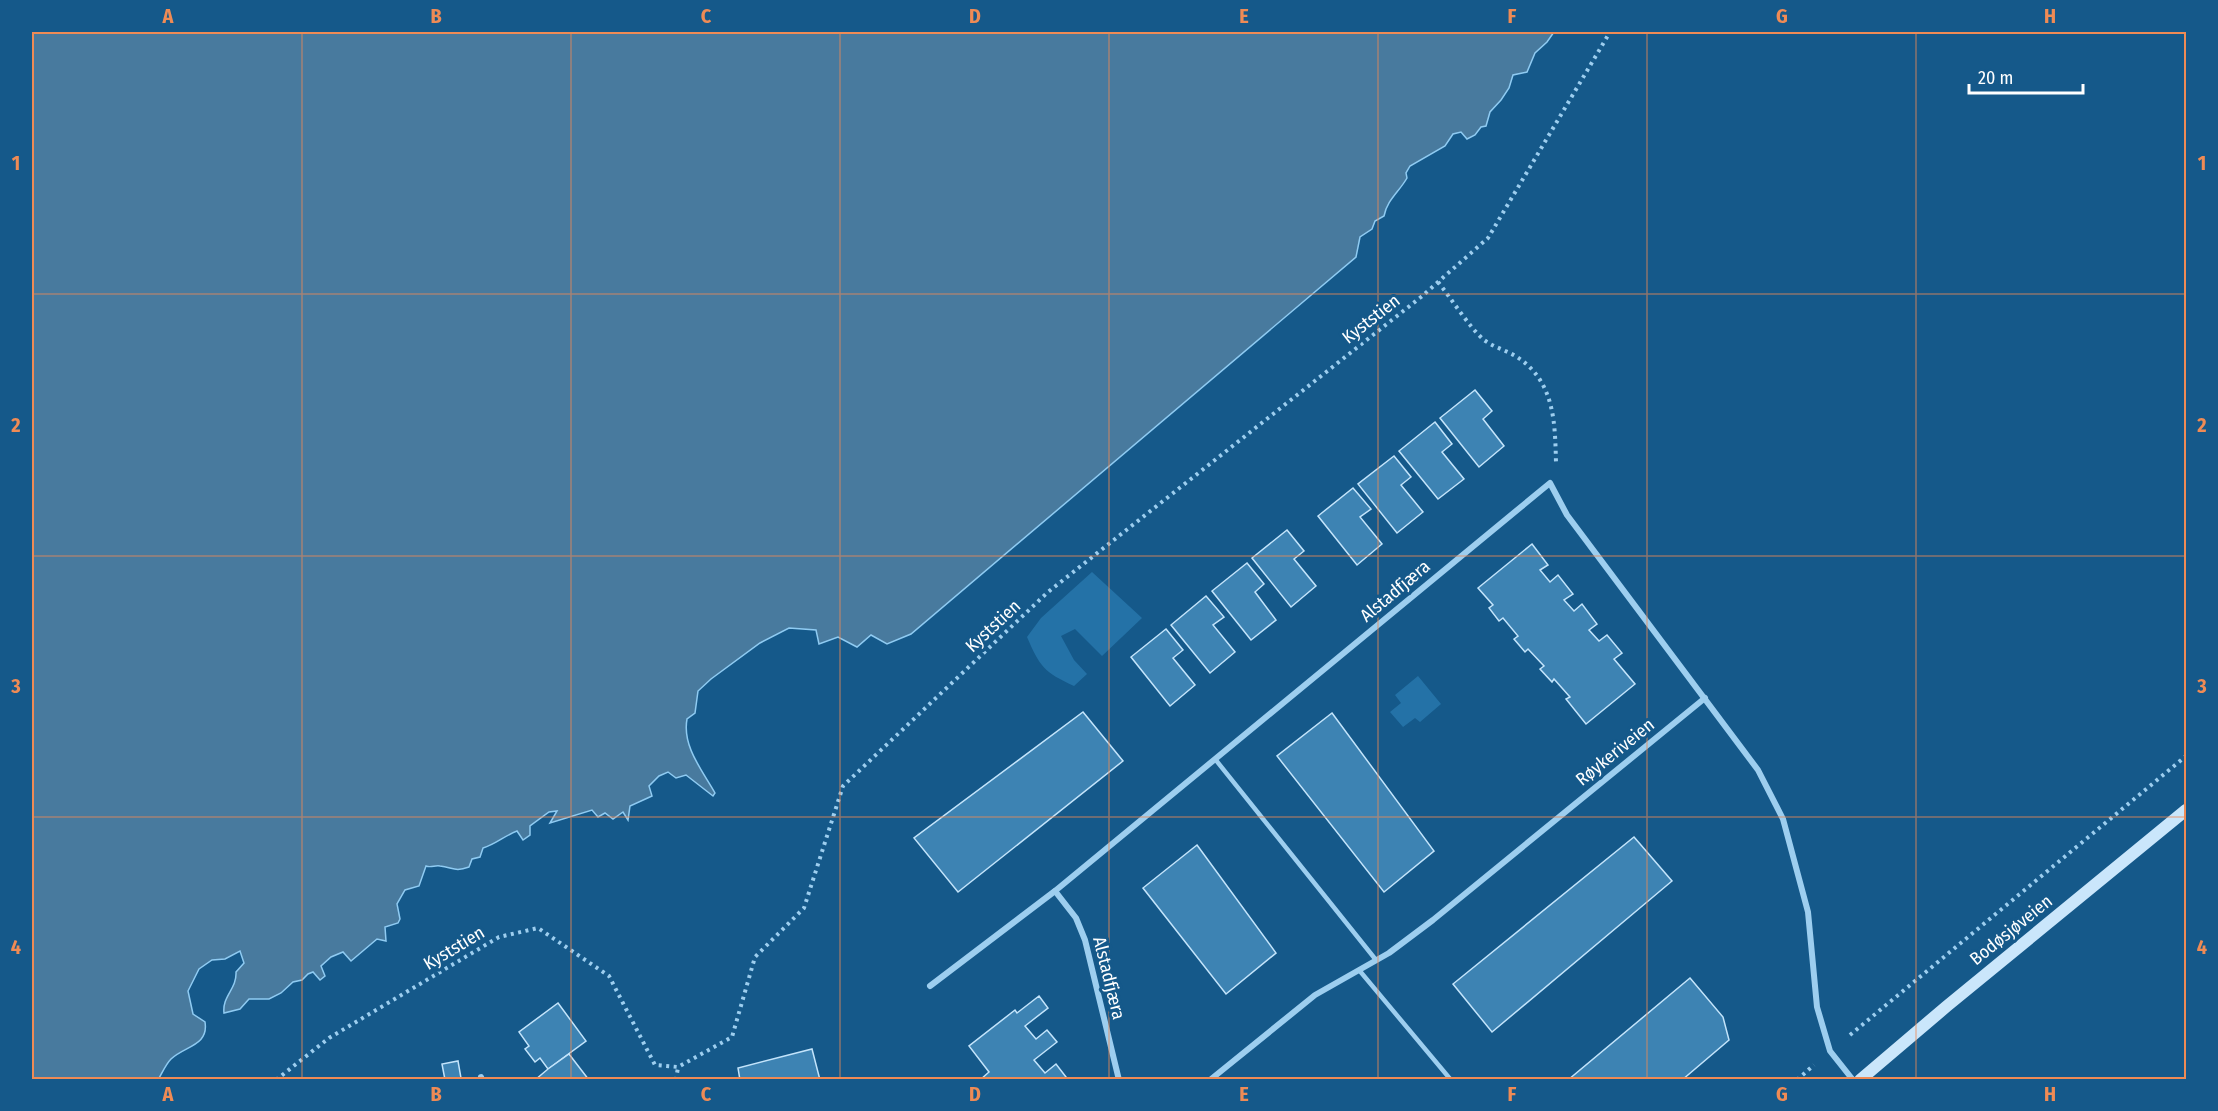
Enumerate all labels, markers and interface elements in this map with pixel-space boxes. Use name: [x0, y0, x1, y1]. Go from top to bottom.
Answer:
text: A: [162, 4, 175, 28]
text: B: [430, 4, 442, 28]
text: C: [701, 4, 712, 28]
text: D: [969, 4, 981, 28]
text: E: [1239, 4, 1249, 28]
text: F: [1508, 4, 1517, 28]
text: G: [1776, 4, 1788, 28]
text: H: [2044, 4, 2056, 28]
scale bar: [1969, 57, 2083, 95]
text: 20 m: [1978, 67, 2013, 89]
text: 1: [12, 151, 20, 175]
text: 1: [2198, 151, 2206, 175]
street label: Kyststien: [1338, 290, 1404, 348]
text: 2: [10, 413, 21, 437]
text: 2: [2196, 413, 2207, 437]
street label: Alstadfjæra: [1356, 555, 1435, 627]
street label: Kyststien: [961, 595, 1025, 657]
text: 3: [10, 674, 21, 698]
text: 3: [2196, 674, 2207, 698]
street label: Røykeriveien: [1571, 714, 1659, 790]
street label: Bodøsjøveien: [1965, 890, 2057, 970]
street label: Kyststien: [419, 921, 489, 975]
street label: Alstadfjæra: [1088, 934, 1130, 1022]
text: 4: [11, 935, 21, 959]
text: 4: [2197, 935, 2207, 959]
text: A: [162, 1082, 175, 1106]
text: B: [430, 1082, 442, 1106]
text: C: [701, 1082, 712, 1106]
text: D: [969, 1082, 981, 1106]
text: E: [1239, 1082, 1249, 1106]
text: F: [1508, 1082, 1517, 1106]
text: G: [1776, 1082, 1788, 1106]
text: H: [2044, 1082, 2056, 1106]

